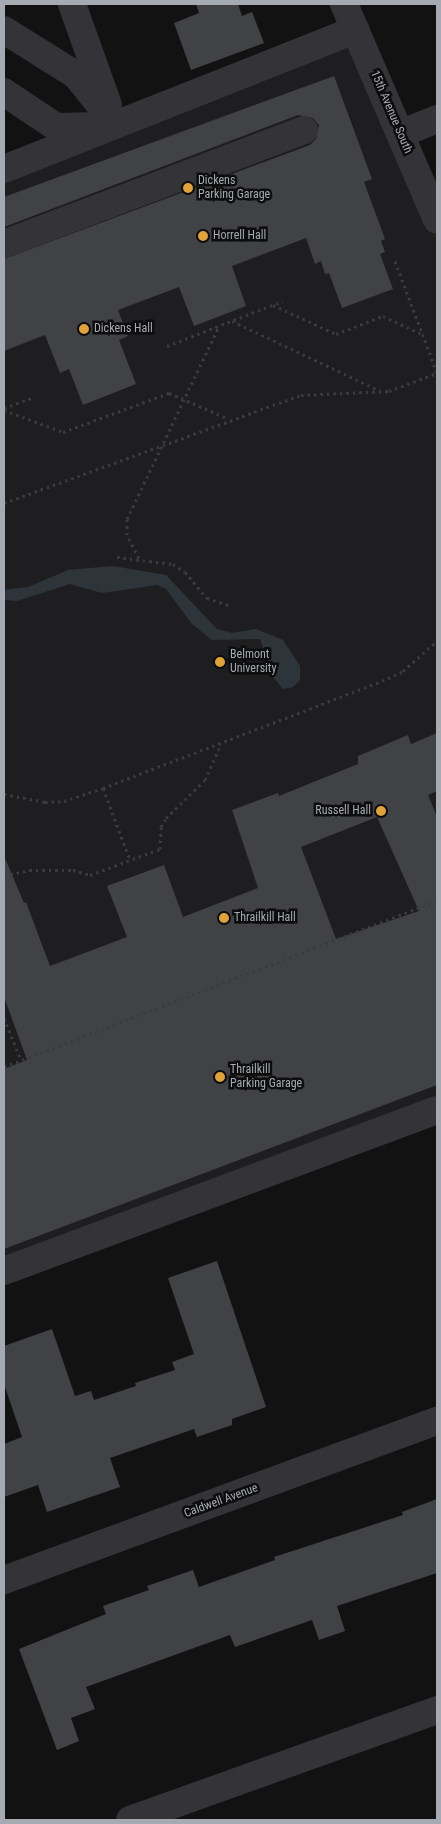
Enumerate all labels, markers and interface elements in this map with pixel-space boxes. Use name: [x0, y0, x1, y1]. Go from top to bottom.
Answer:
street label: 15th Avenue South: [367, 68, 415, 156]
place label: Dickens Parking Garage: [198, 174, 270, 202]
marker: Dickens Parking Garage: [182, 182, 194, 194]
place label: Horrell Hall: [213, 229, 266, 243]
marker: Horrell Hall: [197, 230, 209, 242]
place label: Dickens Hall: [94, 322, 153, 336]
marker: Dickens Hall: [78, 323, 90, 335]
place label: Belmont University: [230, 648, 276, 676]
marker: Belmont University: [214, 656, 226, 668]
place label: Russell Hall: [315, 804, 371, 818]
marker: Russell Hall: [375, 805, 387, 817]
place label: Thrailkill Hall: [234, 911, 296, 925]
marker: Thrailkill Hall: [218, 912, 230, 924]
place label: Thrailkill Parking Garage: [230, 1063, 302, 1091]
marker: Thrailkill Parking Garage: [214, 1071, 226, 1083]
street label: Caldwell Avenue: [182, 1481, 260, 1521]

